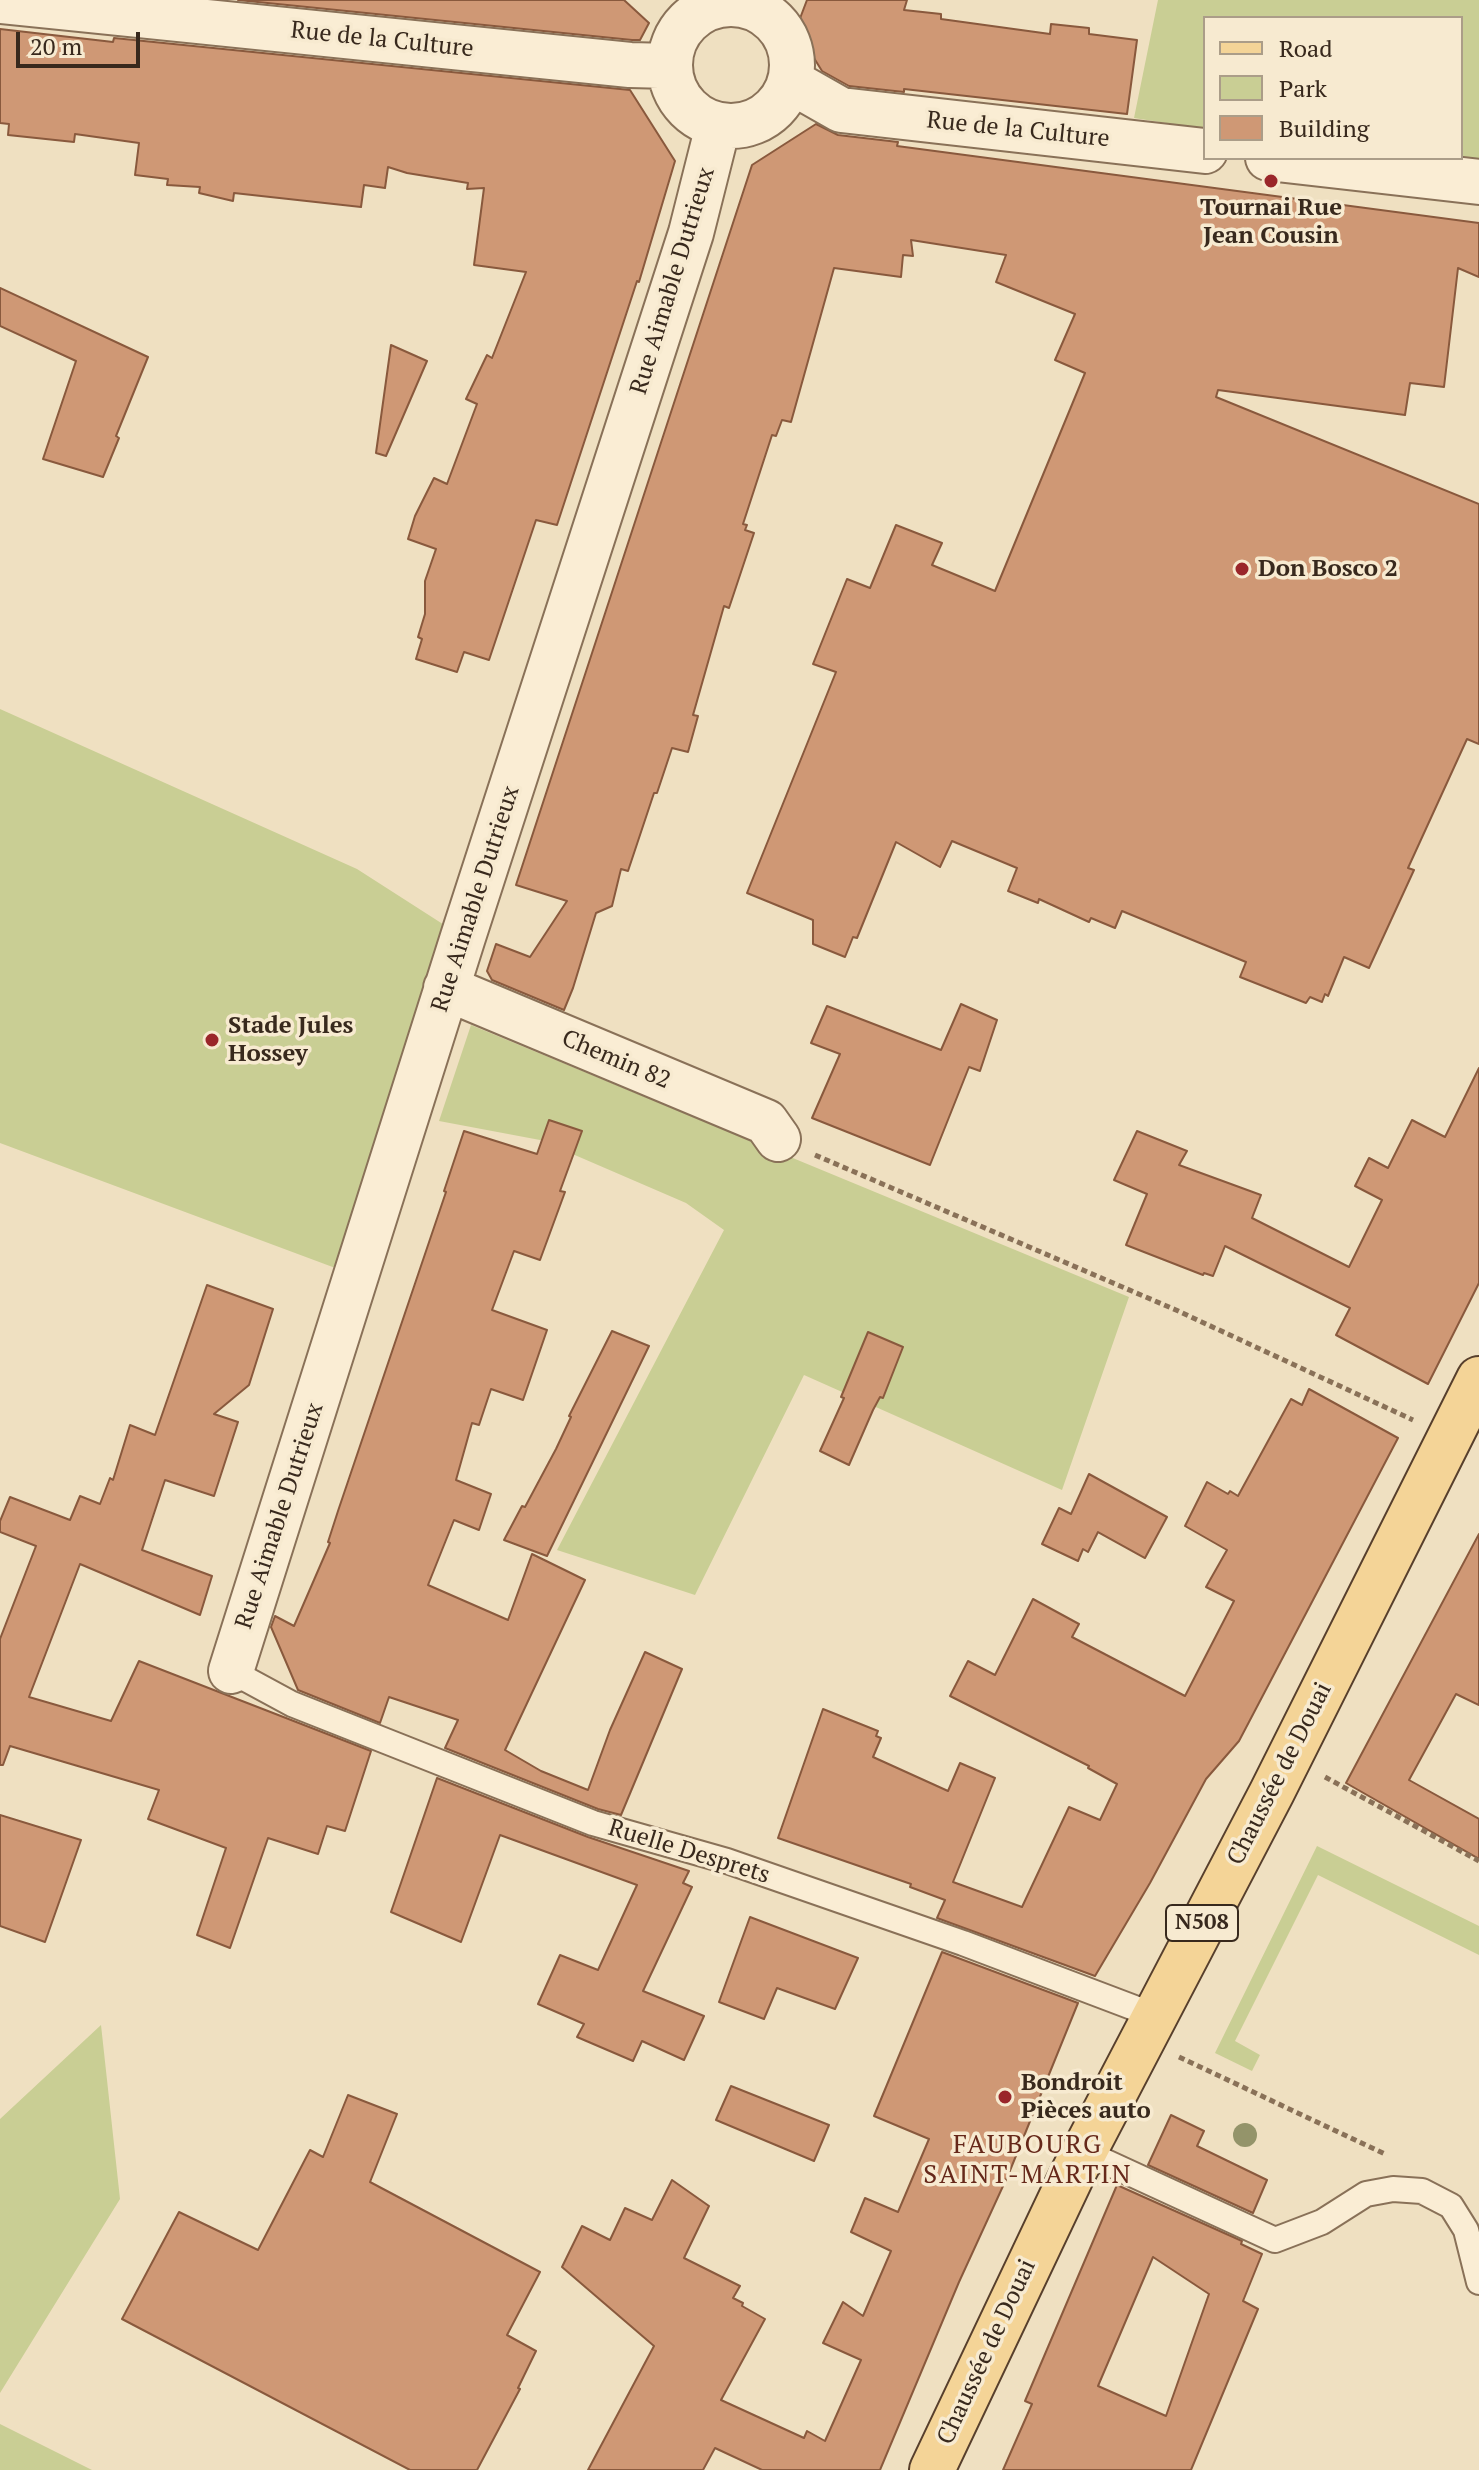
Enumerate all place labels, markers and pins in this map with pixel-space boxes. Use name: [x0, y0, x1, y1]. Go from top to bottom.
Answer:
marker: Tournai Rue Jean Cousin: [1262, 172, 1280, 190]
place label: Tournai Rue Jean Cousin: [1200, 194, 1342, 250]
place label: Don Bosco 2: [1258, 555, 1398, 583]
marker: Don Bosco 2: [1233, 560, 1251, 578]
place label: Stade Jules Hossey: [228, 1012, 353, 1068]
marker: Stade Jules Hossey: [203, 1031, 221, 1049]
place label: Bondroit Pièces auto: [1021, 2069, 1151, 2125]
marker: Bondroit Pièces auto: [996, 2088, 1014, 2106]

